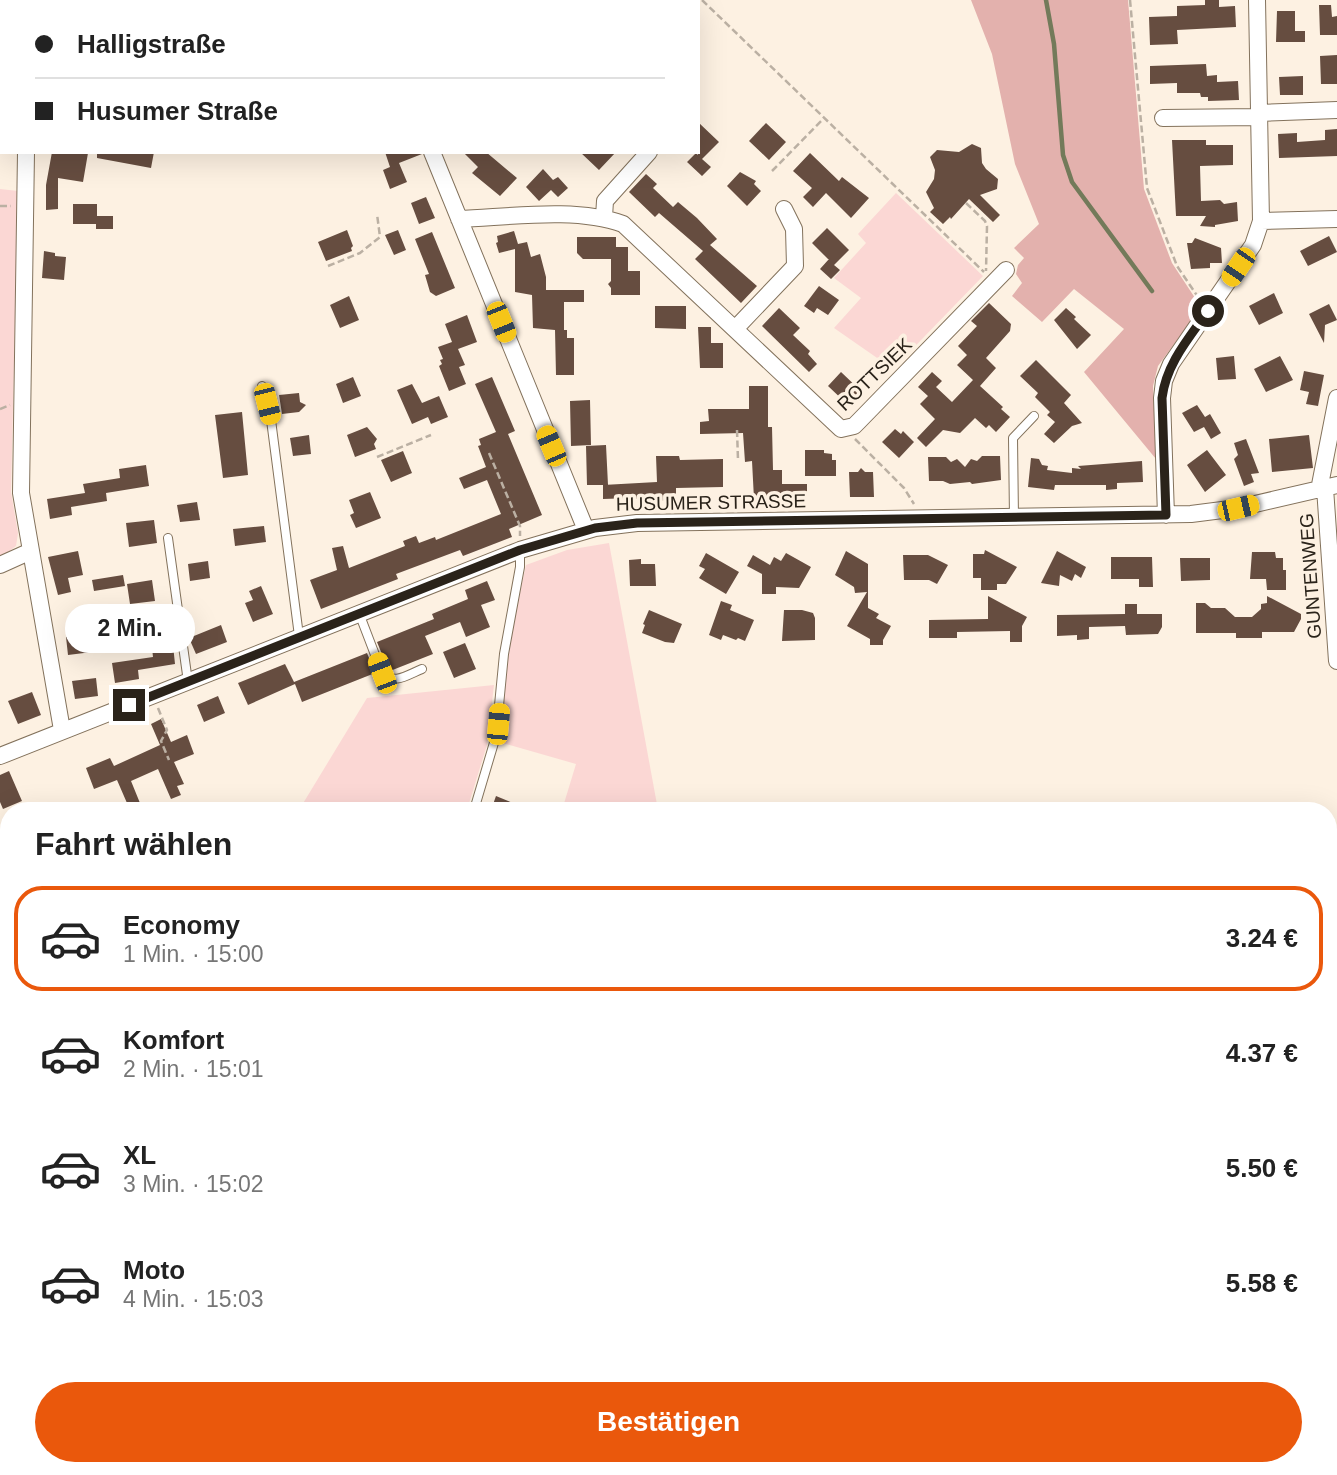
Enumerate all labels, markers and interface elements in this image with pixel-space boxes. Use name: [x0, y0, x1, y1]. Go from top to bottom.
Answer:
text: Halligstraße: [77, 29, 226, 59]
text: Husumer Straße: [77, 96, 278, 126]
car: [1218, 244, 1259, 290]
route start: [1192, 295, 1224, 327]
car: [484, 299, 519, 345]
street label: ROTTSIEK: [833, 334, 916, 415]
car: [252, 381, 283, 427]
car: [534, 423, 569, 469]
street label: HUSUMER STRASSE: [616, 490, 806, 515]
car: [1216, 493, 1261, 523]
street label: GUNTENWEG: [1296, 513, 1325, 639]
callout: 2 Min.: [64, 604, 194, 652]
text: 2 Min.: [97, 615, 163, 641]
car: [365, 650, 400, 696]
route end: [113, 689, 145, 721]
car: [486, 702, 511, 746]
text: Fahrt wählen: [35, 826, 232, 862]
icon: car: [39, 907, 102, 970]
text: Economy: [123, 910, 240, 940]
text: 3.24 €: [1226, 923, 1298, 953]
text: 1 Min. · 15:00: [123, 941, 264, 967]
icon: car: [39, 1022, 102, 1085]
text: Komfort: [123, 1025, 224, 1055]
text: 4.37 €: [1226, 1038, 1298, 1068]
text: 2 Min. · 15:01: [123, 1056, 264, 1082]
icon: car: [39, 1137, 102, 1200]
text: XL: [123, 1140, 156, 1170]
text: 5.50 €: [1226, 1153, 1298, 1183]
text: 3 Min. · 15:02: [123, 1171, 264, 1197]
icon: car: [39, 1252, 102, 1315]
text: Moto: [123, 1255, 185, 1285]
text: 5.58 €: [1226, 1268, 1298, 1298]
text: 4 Min. · 15:03: [123, 1286, 264, 1312]
button: Bestätigen: [35, 1382, 1302, 1462]

